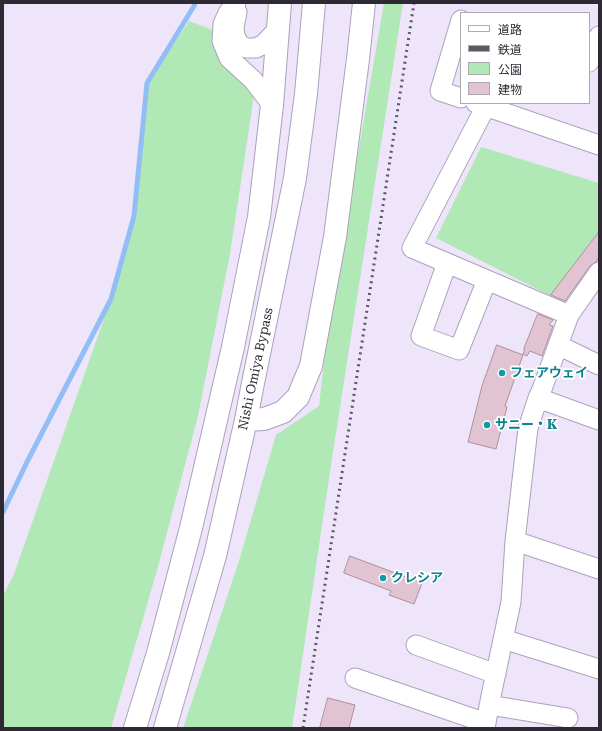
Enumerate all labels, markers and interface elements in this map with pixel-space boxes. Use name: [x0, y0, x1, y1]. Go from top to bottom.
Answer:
legend: [460, 12, 590, 104]
text: 道路: [498, 23, 522, 37]
text: 鉄道: [498, 43, 522, 57]
text: 公園: [498, 63, 522, 77]
text: 建物: [498, 83, 522, 97]
street label: Nishi Omiya Bypass: [235, 306, 277, 432]
place label: フェアウェイ: [510, 365, 588, 381]
marker: フェアウェイ: [497, 368, 507, 378]
place label: サニー・K: [495, 417, 557, 433]
marker: サニー・K: [482, 420, 492, 430]
place label: クレシア: [391, 570, 443, 586]
marker: クレシア: [378, 573, 388, 583]

